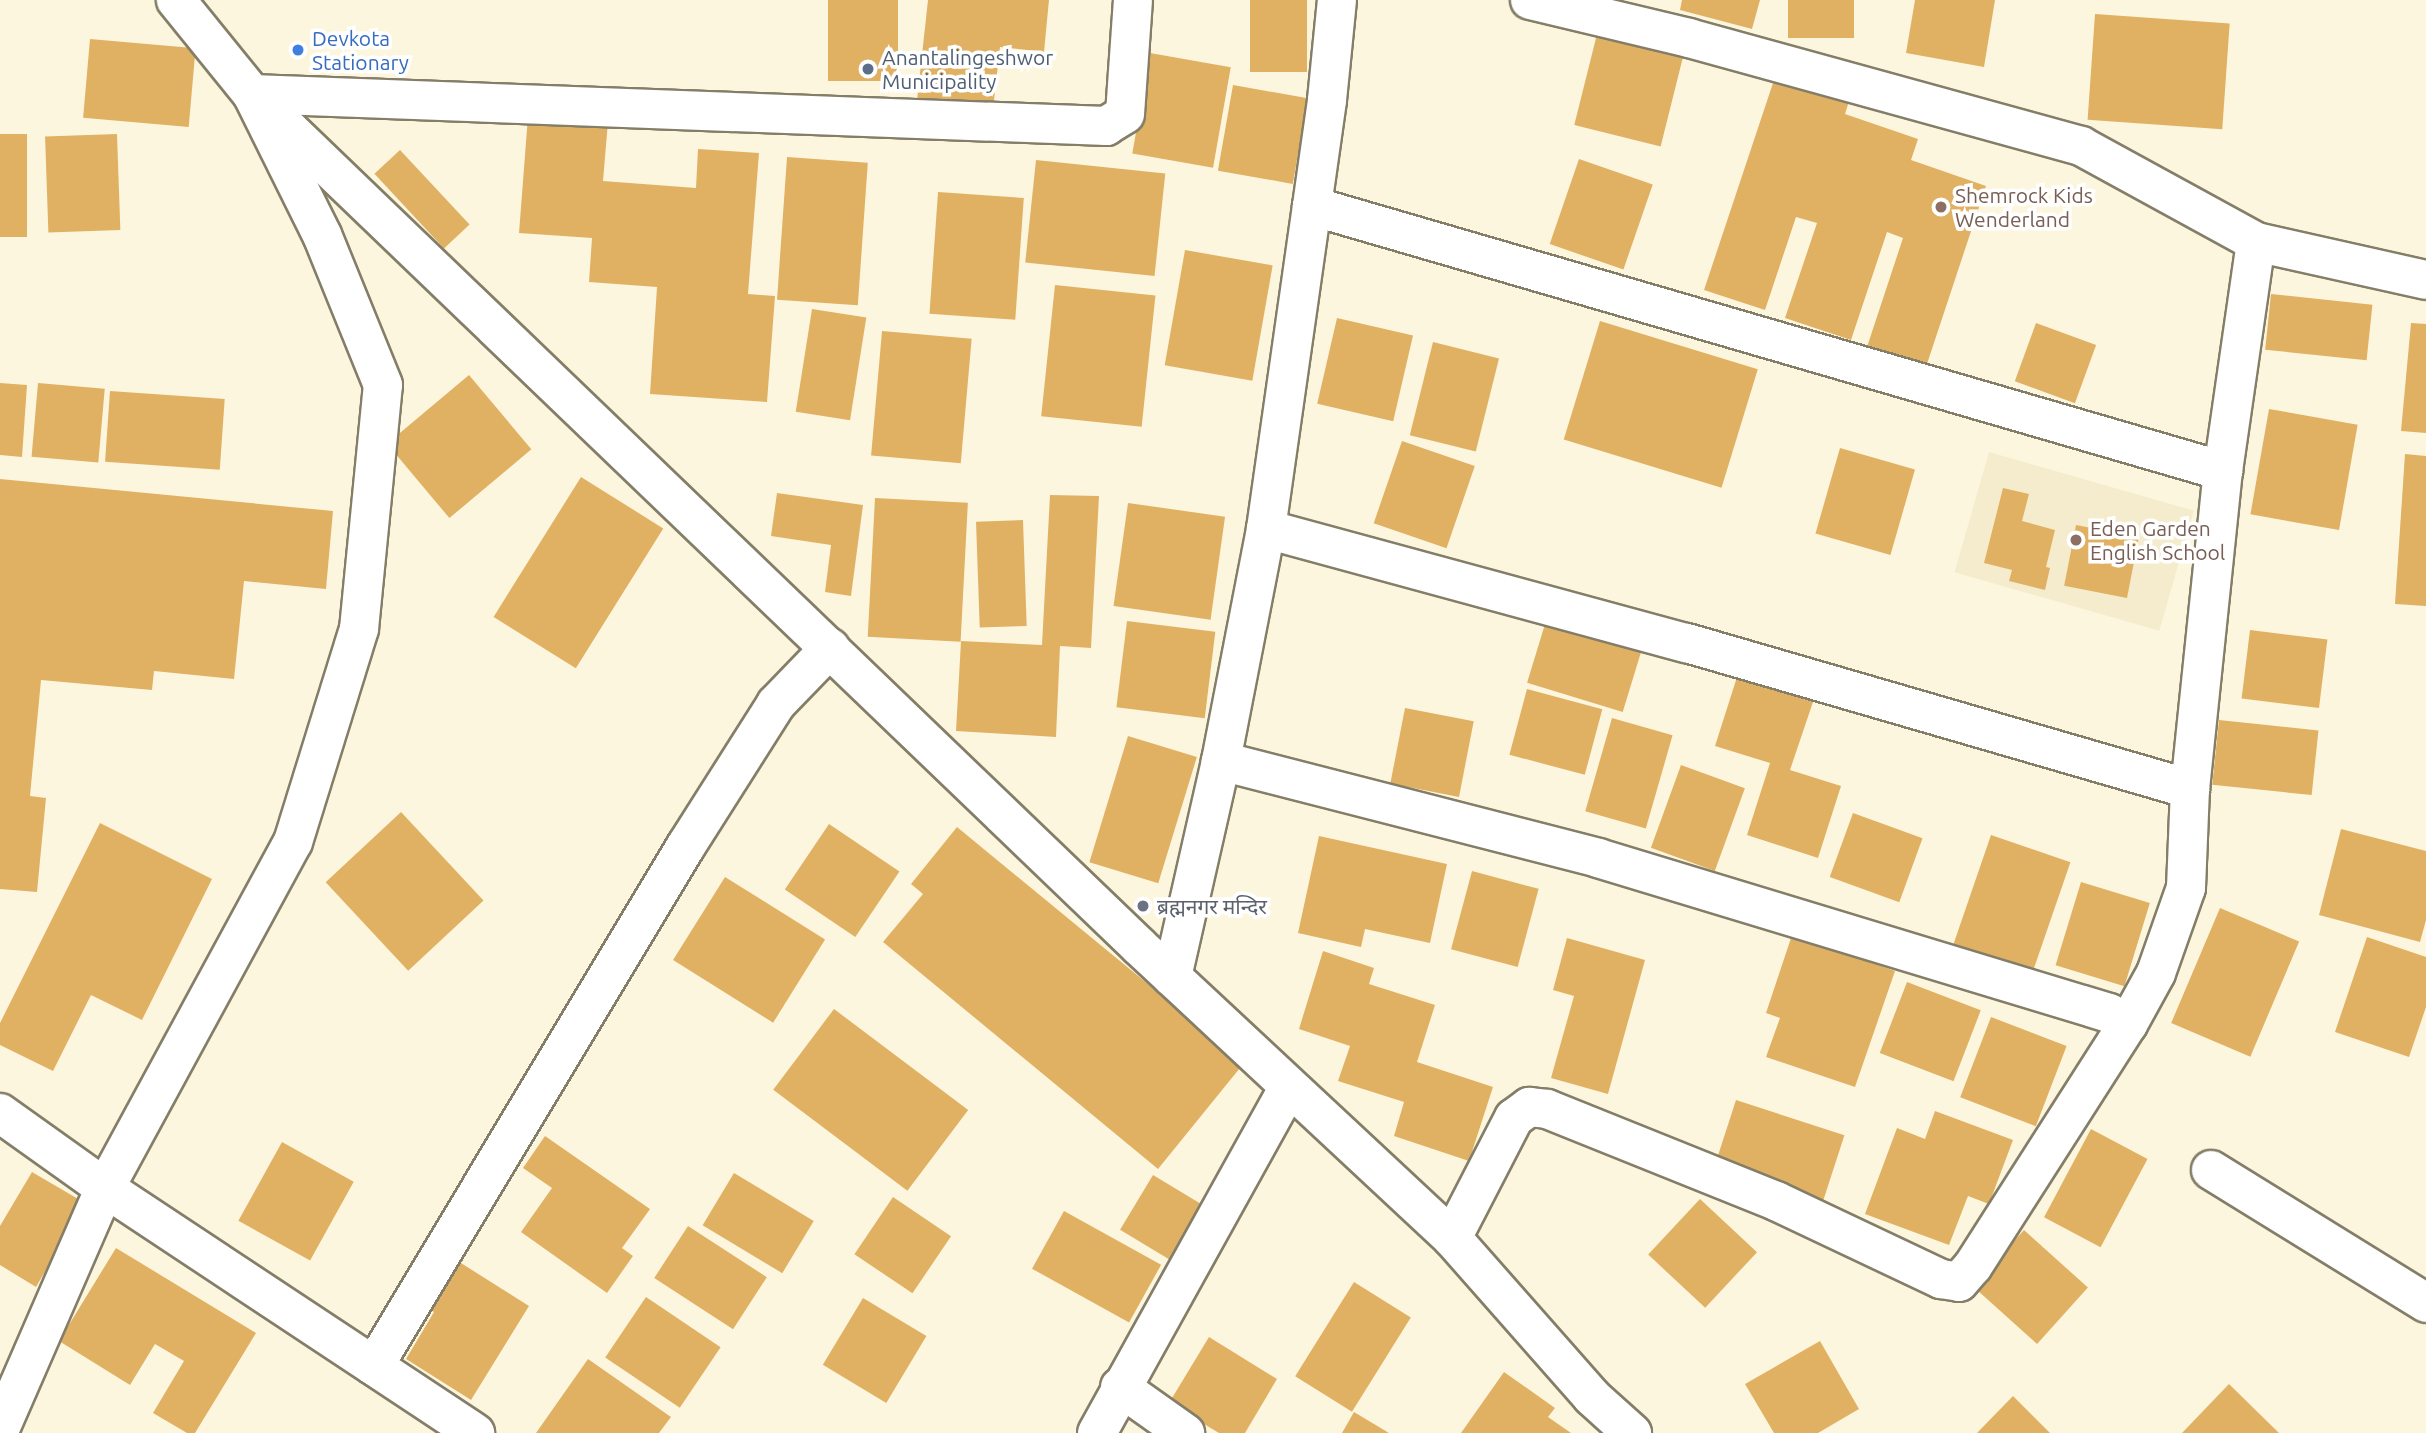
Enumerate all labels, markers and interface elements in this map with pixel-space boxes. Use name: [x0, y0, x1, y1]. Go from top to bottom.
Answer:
place label: Devkota Stationary: [312, 25, 409, 75]
marker: Devkota Stationary: [290, 42, 306, 58]
place label: Anantalingeshwor Municipality: [882, 44, 1053, 94]
marker: Anantalingeshwor Municipality: [860, 61, 876, 77]
place label: Shemrock Kids Wenderland: [1955, 182, 2093, 232]
marker: Shemrock Kids Wenderland: [1933, 199, 1949, 215]
place label: Eden Garden English School: [2090, 515, 2225, 565]
marker: Eden Garden English School: [2068, 532, 2084, 548]
place label: ब्रह्मनगर मन्दिर: [1157, 893, 1267, 919]
marker: ब्रह्मनगर मन्दिर: [1135, 898, 1151, 914]

